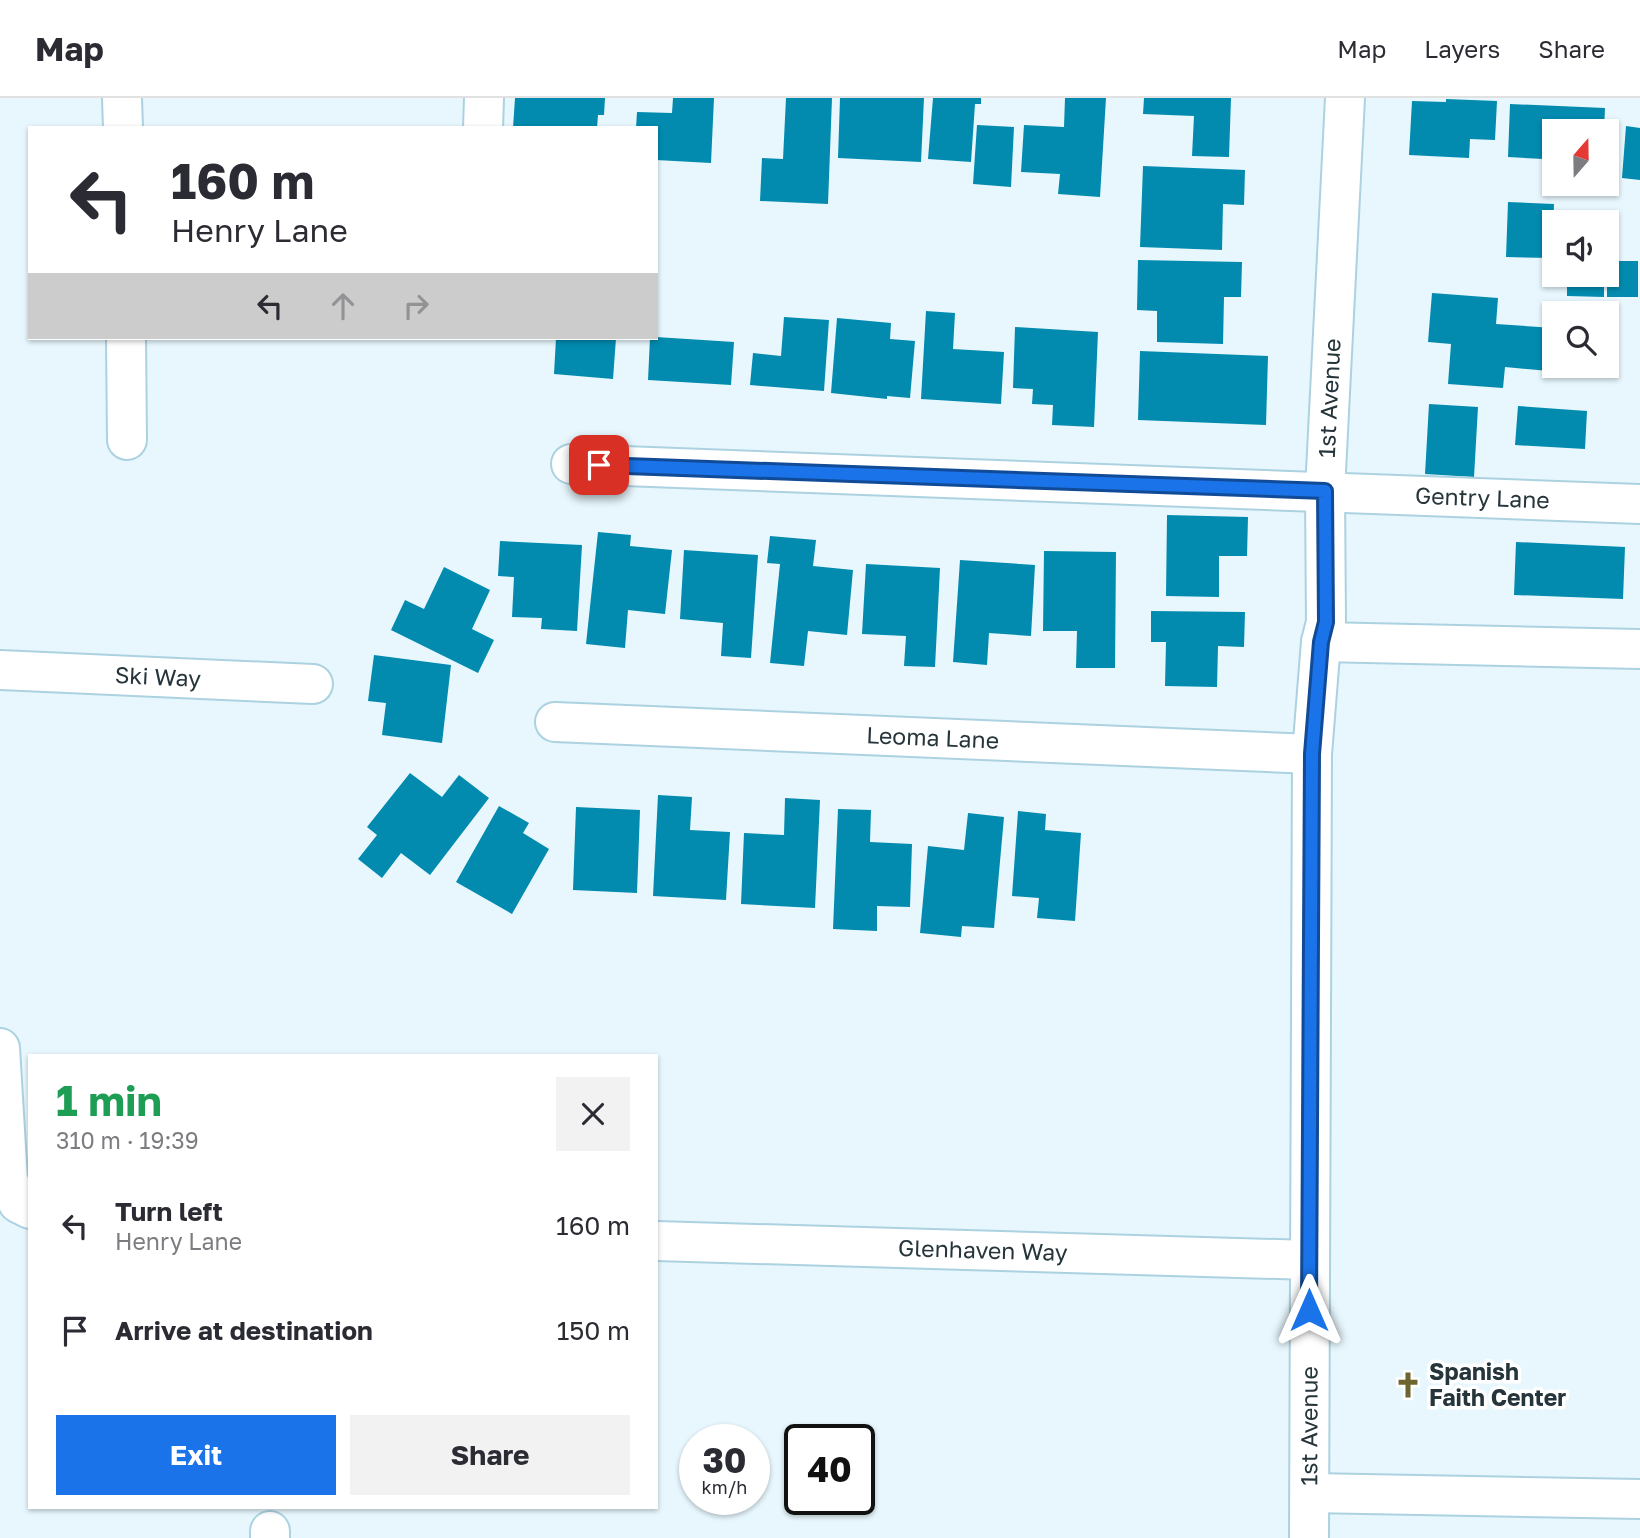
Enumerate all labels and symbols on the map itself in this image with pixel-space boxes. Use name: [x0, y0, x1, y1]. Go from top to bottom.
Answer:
north arrow: [1542, 119, 1619, 196]
street label: 1st Avenue: [1312, 338, 1346, 458]
pin: [569, 435, 629, 495]
street label: Gentry Lane: [1415, 481, 1550, 514]
street label: Ski Way: [114, 660, 202, 692]
street label: Leoma Lane: [866, 720, 1000, 754]
street label: Glenhaven Way: [898, 1233, 1068, 1266]
position arrow: [1272, 1273, 1346, 1347]
place label: Spanish Faith Center: [1429, 1357, 1566, 1411]
street label: 1st Avenue: [1294, 1366, 1323, 1486]
church icon: Spanish Faith Center: [1393, 1370, 1423, 1400]
speed limit sign: 40: [784, 1424, 875, 1515]

